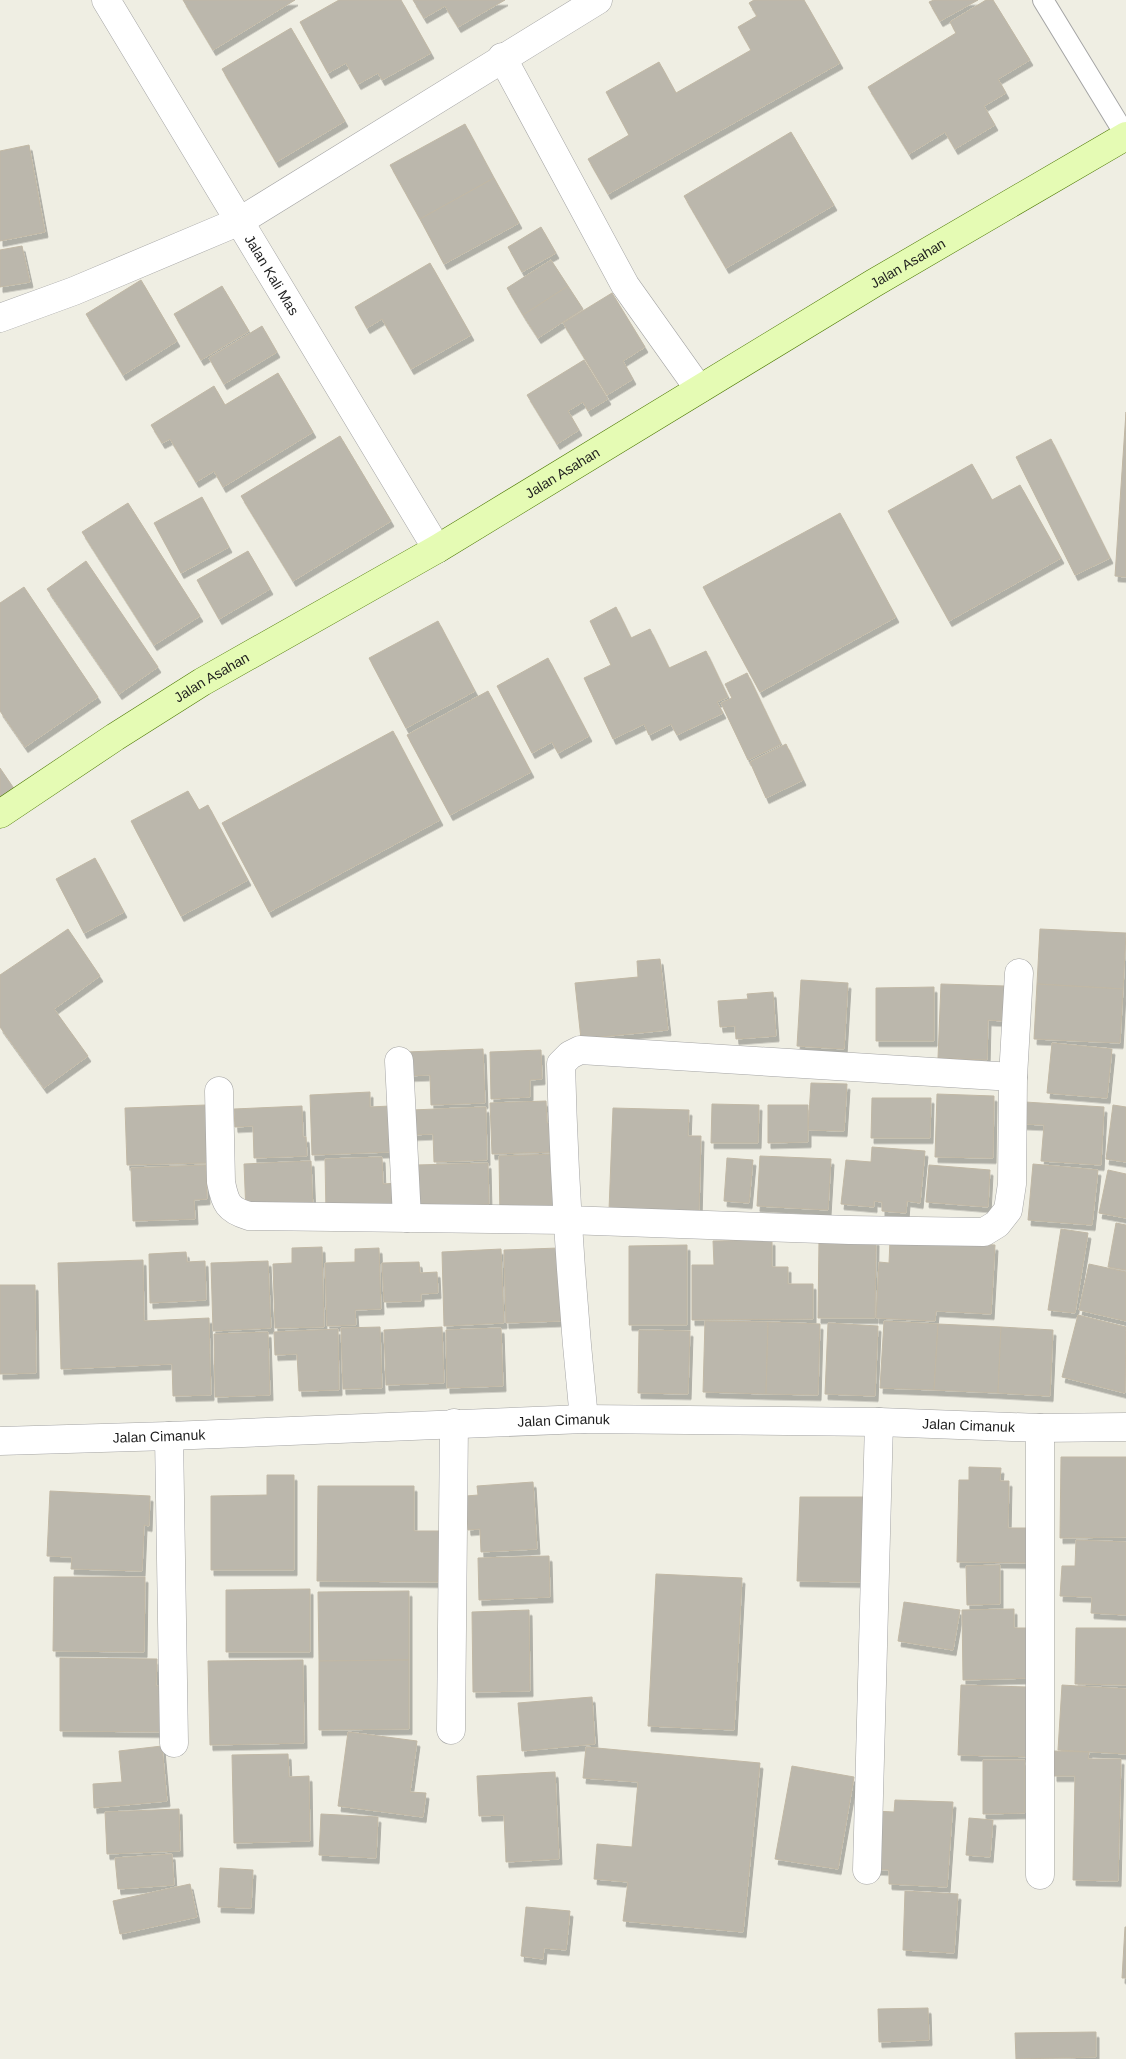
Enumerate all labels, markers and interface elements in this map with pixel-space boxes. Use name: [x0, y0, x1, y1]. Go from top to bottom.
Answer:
street label: Jalan Kali Mas: [241, 232, 302, 318]
street label: Jalan Asahan: [867, 235, 948, 291]
street label: Jalan Asahan: [522, 444, 602, 501]
street label: Jalan Asahan: [171, 649, 252, 706]
street label: Jalan Cimanuk: [517, 1411, 611, 1430]
street label: Jalan Cimanuk: [922, 1416, 1016, 1435]
street label: Jalan Cimanuk: [112, 1426, 207, 1446]

